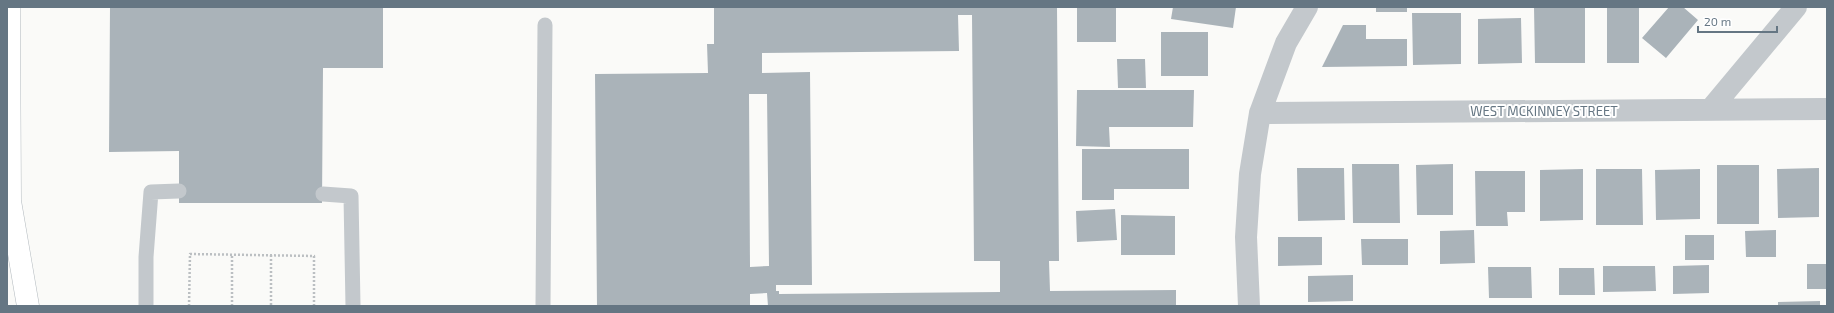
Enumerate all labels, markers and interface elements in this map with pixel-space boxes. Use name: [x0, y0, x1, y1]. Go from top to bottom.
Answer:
scale bar: [1698, 8, 1777, 34]
text: 20 m: [1704, 14, 1731, 28]
street label: WEST MCKINNEY STREET: [1470, 103, 1618, 119]

